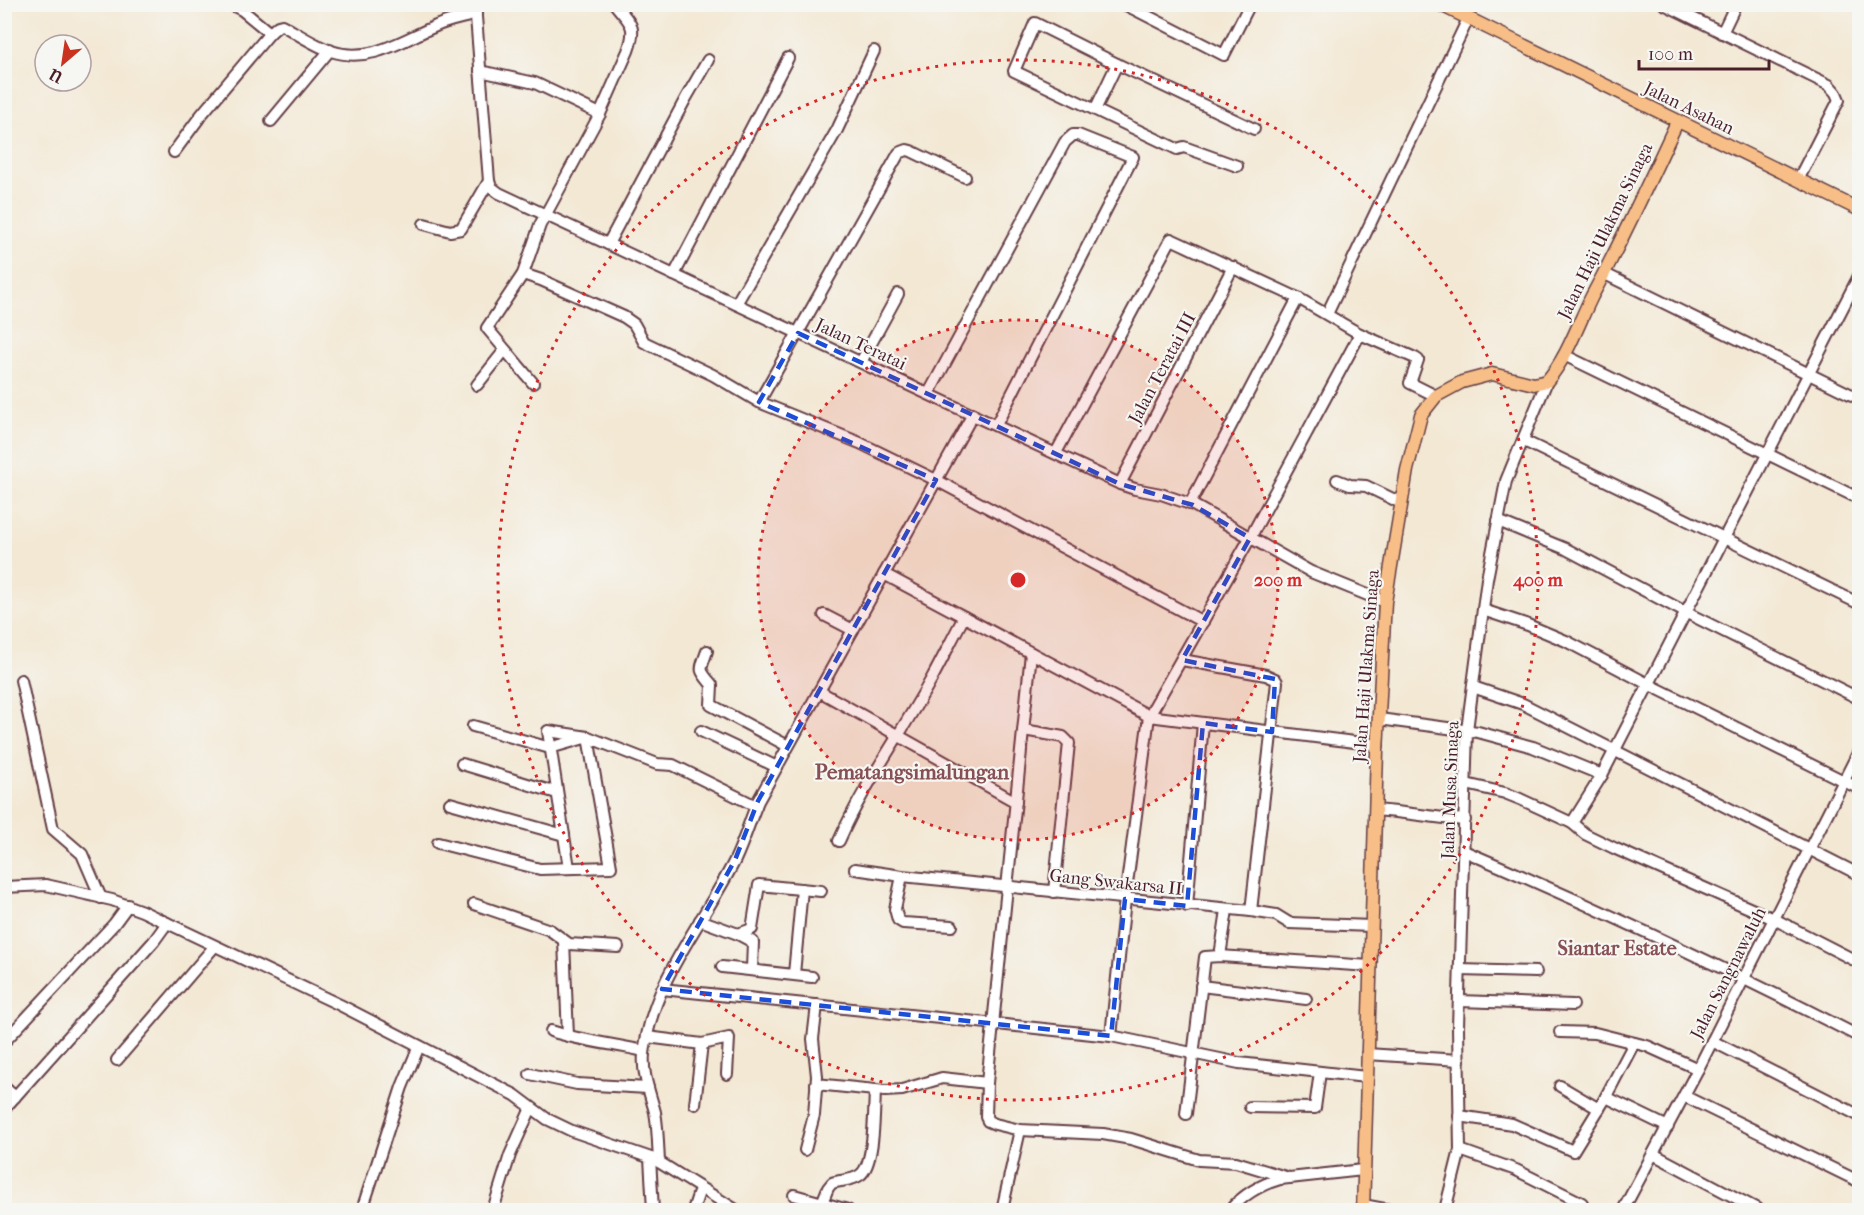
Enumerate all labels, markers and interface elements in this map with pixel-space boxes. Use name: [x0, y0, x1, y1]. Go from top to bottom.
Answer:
north arrow: [33, 33, 93, 93]
scale bar: [1639, 33, 1770, 71]
text: 100 m: [1648, 44, 1693, 65]
text: U: [45, 64, 67, 87]
street label: Jalan Asahan: [1638, 77, 1738, 140]
street label: Jalan Haji Ulakma Sinaga: [1553, 139, 1658, 325]
street label: Jalan Teratai III: [1123, 309, 1201, 429]
street label: Jalan Teratai: [810, 313, 910, 375]
street label: Jalan Haji Ulakma Sinaga: [1349, 568, 1384, 765]
centre of rings: [1008, 570, 1028, 590]
text: 200 m: [1254, 570, 1303, 591]
text: 400 m: [1512, 570, 1564, 591]
street label: Jalan Musa Sinaga: [1438, 720, 1463, 862]
district label: Pematangsimalungan: [815, 760, 1010, 784]
street label: Gang Swakarsa II: [1048, 865, 1183, 900]
street label: Jalan Sangnawaluh: [1685, 904, 1771, 1044]
district label: Siantar Estate: [1557, 937, 1677, 960]

